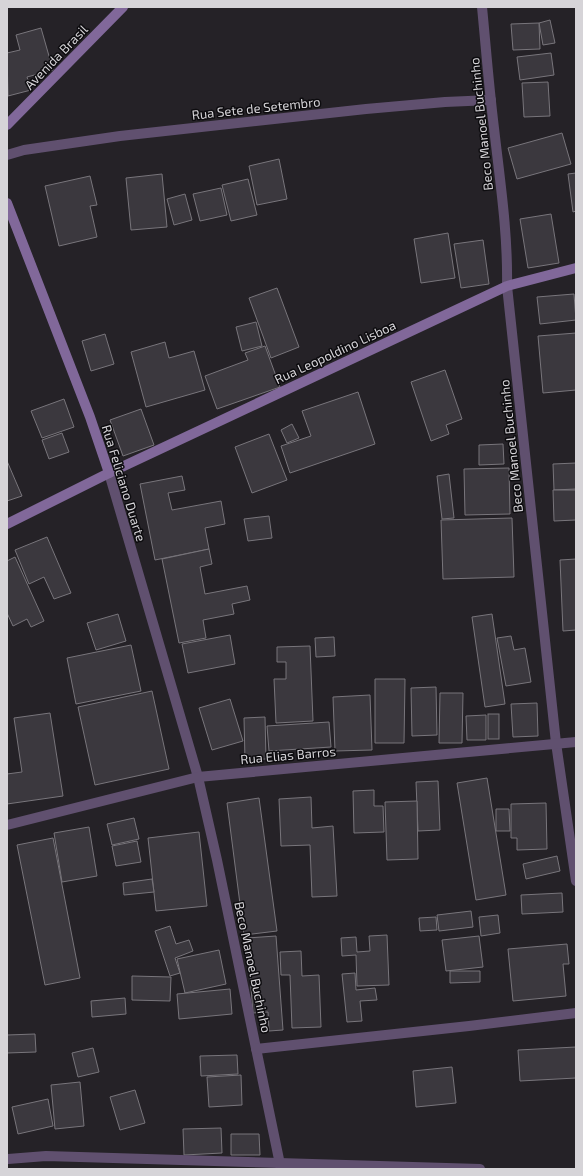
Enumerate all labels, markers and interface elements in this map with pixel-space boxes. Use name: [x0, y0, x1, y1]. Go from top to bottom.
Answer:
street label: Avenida Brasil: [21, 21, 91, 93]
street label: Beco Manoel Buchinho: [466, 57, 496, 191]
street label: Rua Sete de Setembro: [191, 93, 321, 123]
street label: Rua Leopoldino Lisboa: [272, 317, 398, 387]
street label: Beco Manoel Buchinho: [496, 379, 526, 513]
street label: Rua Feliciano Duarte: [99, 423, 149, 543]
street label: Rua Elias Barros: [240, 743, 336, 767]
street label: Beco Manoel Buchinho: [231, 900, 275, 1034]

